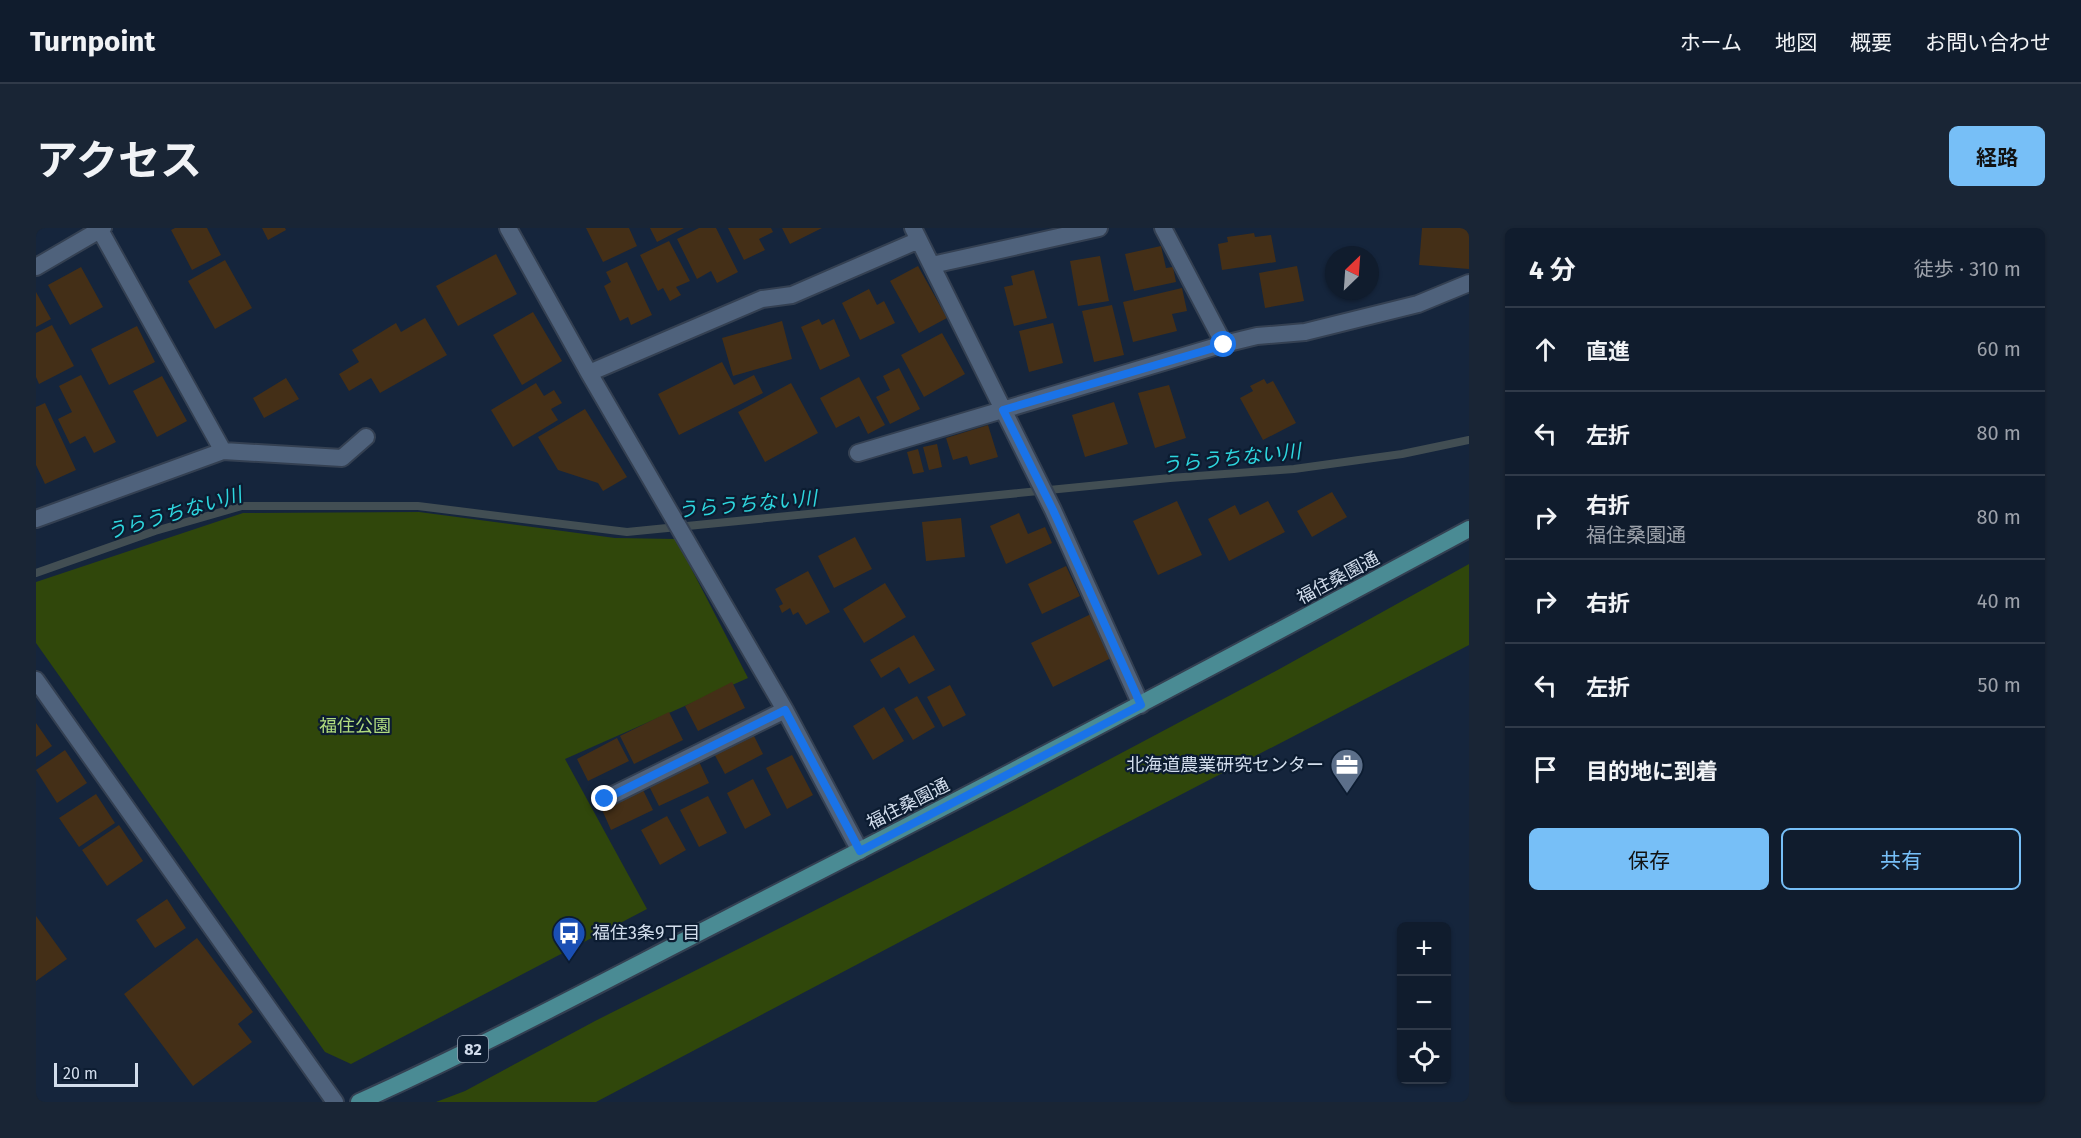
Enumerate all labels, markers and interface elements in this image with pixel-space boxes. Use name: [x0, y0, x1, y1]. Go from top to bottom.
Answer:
text: Turnpoint: [30, 25, 155, 58]
text: ホーム: [1680, 30, 1742, 56]
text: 地図: [1775, 30, 1817, 56]
text: 概要: [1850, 30, 1892, 56]
text: お問い合わせ: [1925, 30, 2051, 56]
button: 経路: [1949, 126, 2045, 186]
text: アクセス: [36, 136, 202, 186]
north arrow: [1325, 246, 1379, 300]
text: 4 分: [1529, 255, 1576, 286]
text: 徒歩 · 310 m: [1914, 257, 2021, 281]
route start: [1210, 331, 1236, 357]
icon: ahead: [1529, 333, 1562, 366]
text: 60 m: [1977, 337, 2021, 361]
text: 直進: [1586, 338, 1630, 365]
icon: left: [1529, 417, 1562, 450]
text: 80 m: [1976, 421, 2021, 445]
text: 左折: [1586, 422, 1630, 449]
water label: うらうちない川: [1160, 439, 1304, 477]
water label: うらうちない川: [103, 482, 247, 544]
water label: うらうちない川: [676, 486, 820, 522]
text: 右折: [1586, 492, 1630, 519]
icon: right: [1529, 501, 1562, 534]
text: 80 m: [1976, 505, 2021, 529]
text: 福住桑園通: [1586, 523, 1686, 547]
street label: 福住桑園通: [1293, 547, 1383, 609]
icon: right: [1529, 585, 1562, 618]
text: 40 m: [1977, 589, 2021, 613]
text: 右折: [1586, 590, 1630, 617]
icon: left: [1529, 669, 1562, 702]
text: 50 m: [1977, 673, 2021, 697]
text: 左折: [1586, 674, 1630, 701]
park label: 福住公園: [319, 715, 391, 737]
office icon: 北海道農業研究センター: [1329, 747, 1365, 794]
icon: arrive: [1529, 753, 1562, 786]
place label: 北海道農業研究センター: [1126, 754, 1324, 776]
text: 目的地に到着: [1586, 758, 1718, 785]
street label: 福住桑園通: [863, 774, 953, 834]
route end: [591, 785, 617, 811]
button: 保存: [1529, 828, 1769, 890]
button: 共有: [1781, 828, 2021, 890]
bus stop icon: 福住3条9丁目: [551, 915, 587, 962]
place label: 福住3条9丁目: [592, 922, 700, 944]
map controls: [1397, 922, 1451, 1084]
button: +: [1397, 922, 1451, 976]
button: −: [1397, 976, 1451, 1030]
button: locate: [1397, 1030, 1451, 1084]
road number: 82: [458, 1036, 488, 1062]
scale bar: [54, 1060, 138, 1088]
text: 20 m: [63, 1064, 98, 1083]

